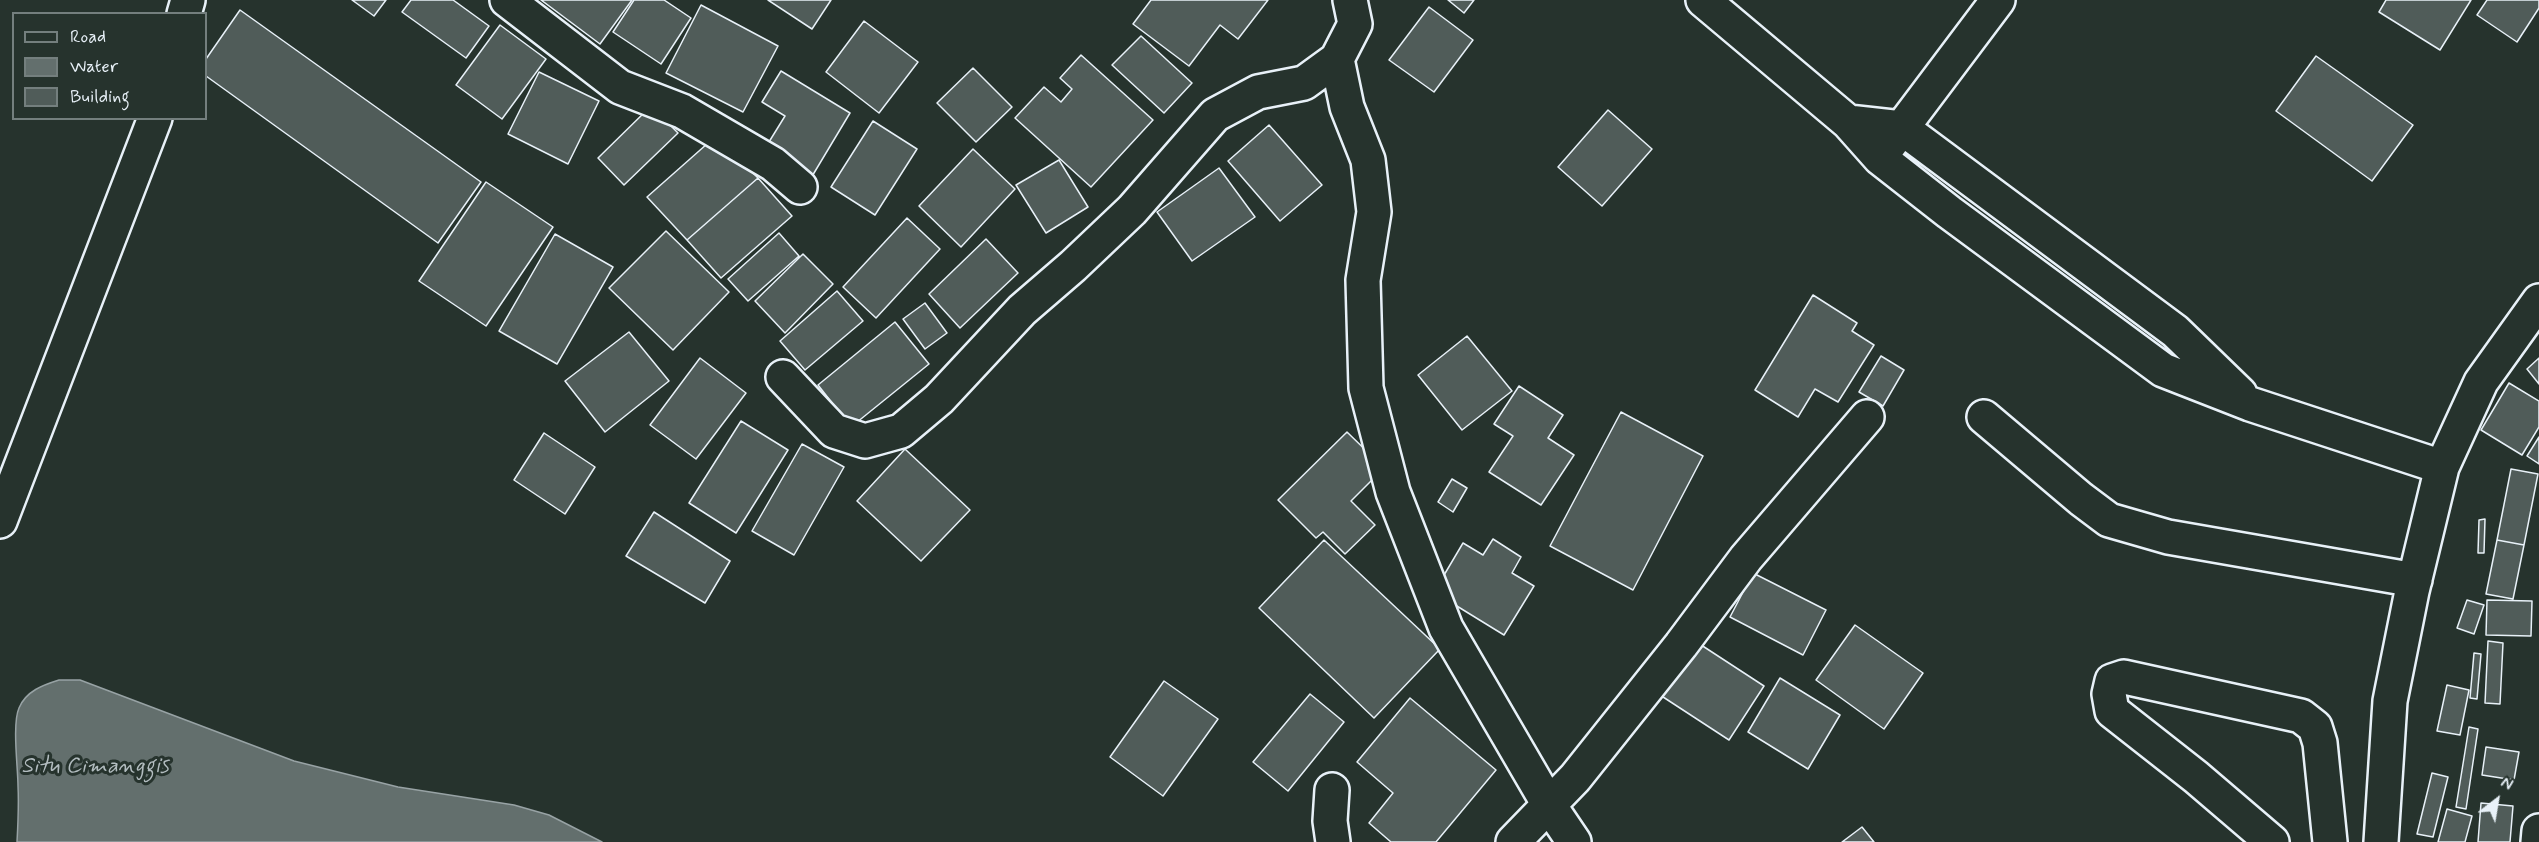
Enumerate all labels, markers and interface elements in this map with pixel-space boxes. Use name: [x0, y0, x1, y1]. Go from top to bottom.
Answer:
legend: [12, 12, 207, 120]
text: Road: [70, 25, 106, 49]
text: Water: [70, 55, 118, 79]
text: Building: [70, 85, 130, 109]
water label: Situ Cimanggis: [21, 754, 169, 780]
north arrow: [2467, 770, 2527, 830]
text: N: [2497, 772, 2517, 796]

